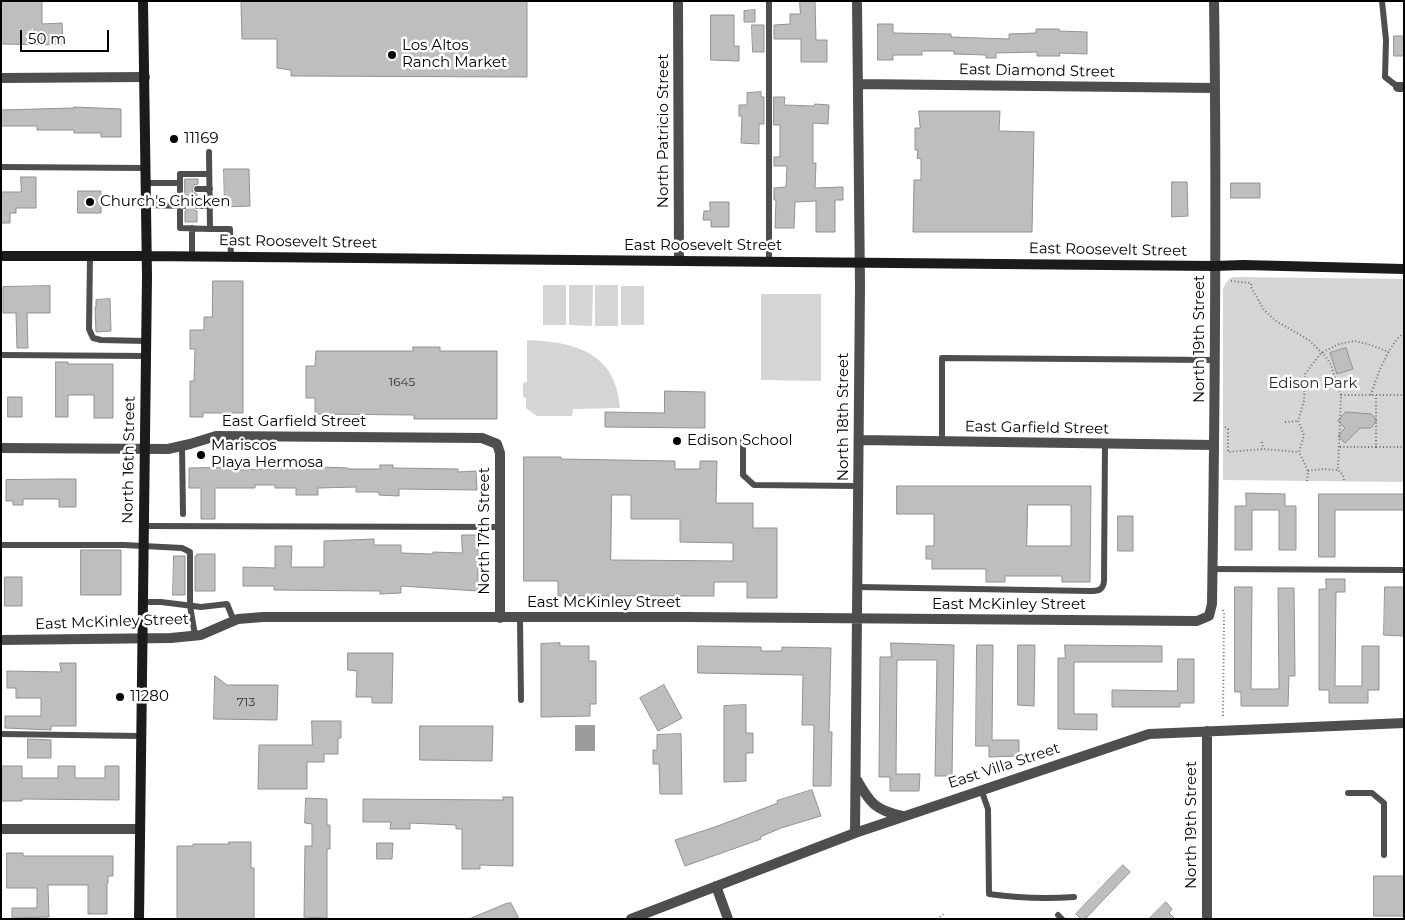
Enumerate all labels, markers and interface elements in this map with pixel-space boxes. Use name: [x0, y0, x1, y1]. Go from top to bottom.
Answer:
scale bar: [22, 20, 111, 52]
text: 50 m: [28, 29, 66, 48]
place label: Los Altos Ranch Market: [402, 37, 507, 72]
marker: Los Altos Ranch Market: [386, 49, 398, 61]
street label: North Patricio Street: [655, 54, 673, 208]
street label: East Diamond Street: [959, 61, 1115, 81]
place label: 11169: [184, 130, 219, 148]
marker: 11169: [168, 133, 180, 145]
place label: Church's Chicken: [100, 193, 230, 211]
marker: Church's Chicken: [84, 196, 96, 208]
street label: East Roosevelt Street: [219, 232, 377, 252]
street label: East Roosevelt Street: [624, 237, 782, 255]
street label: East Roosevelt Street: [1029, 240, 1187, 260]
street label: North 19th Street: [1191, 275, 1209, 403]
street label: North 18th Street: [835, 353, 853, 481]
house number: 1645: [389, 375, 415, 389]
park label: Edison Park: [1268, 375, 1358, 393]
street label: North 16th Street: [119, 396, 139, 524]
street label: East Garfield Street: [222, 413, 366, 431]
street label: East Garfield Street: [965, 418, 1109, 438]
place label: Edison School: [687, 432, 792, 450]
marker: Edison School: [671, 435, 683, 447]
place label: Mariscos Playa Hermosa: [211, 437, 324, 472]
marker: Mariscos Playa Hermosa: [195, 449, 207, 461]
street label: North 17th Street: [476, 467, 494, 595]
street label: East McKinley Street: [527, 594, 681, 612]
street label: East McKinley Street: [932, 596, 1086, 614]
street label: East McKinley Street: [35, 610, 189, 634]
place label: 11280: [130, 688, 169, 706]
marker: 11280: [114, 691, 126, 703]
house number: 713: [237, 695, 255, 709]
street label: East Villa Street: [946, 739, 1062, 793]
street label: North 19th Street: [1183, 761, 1201, 889]

